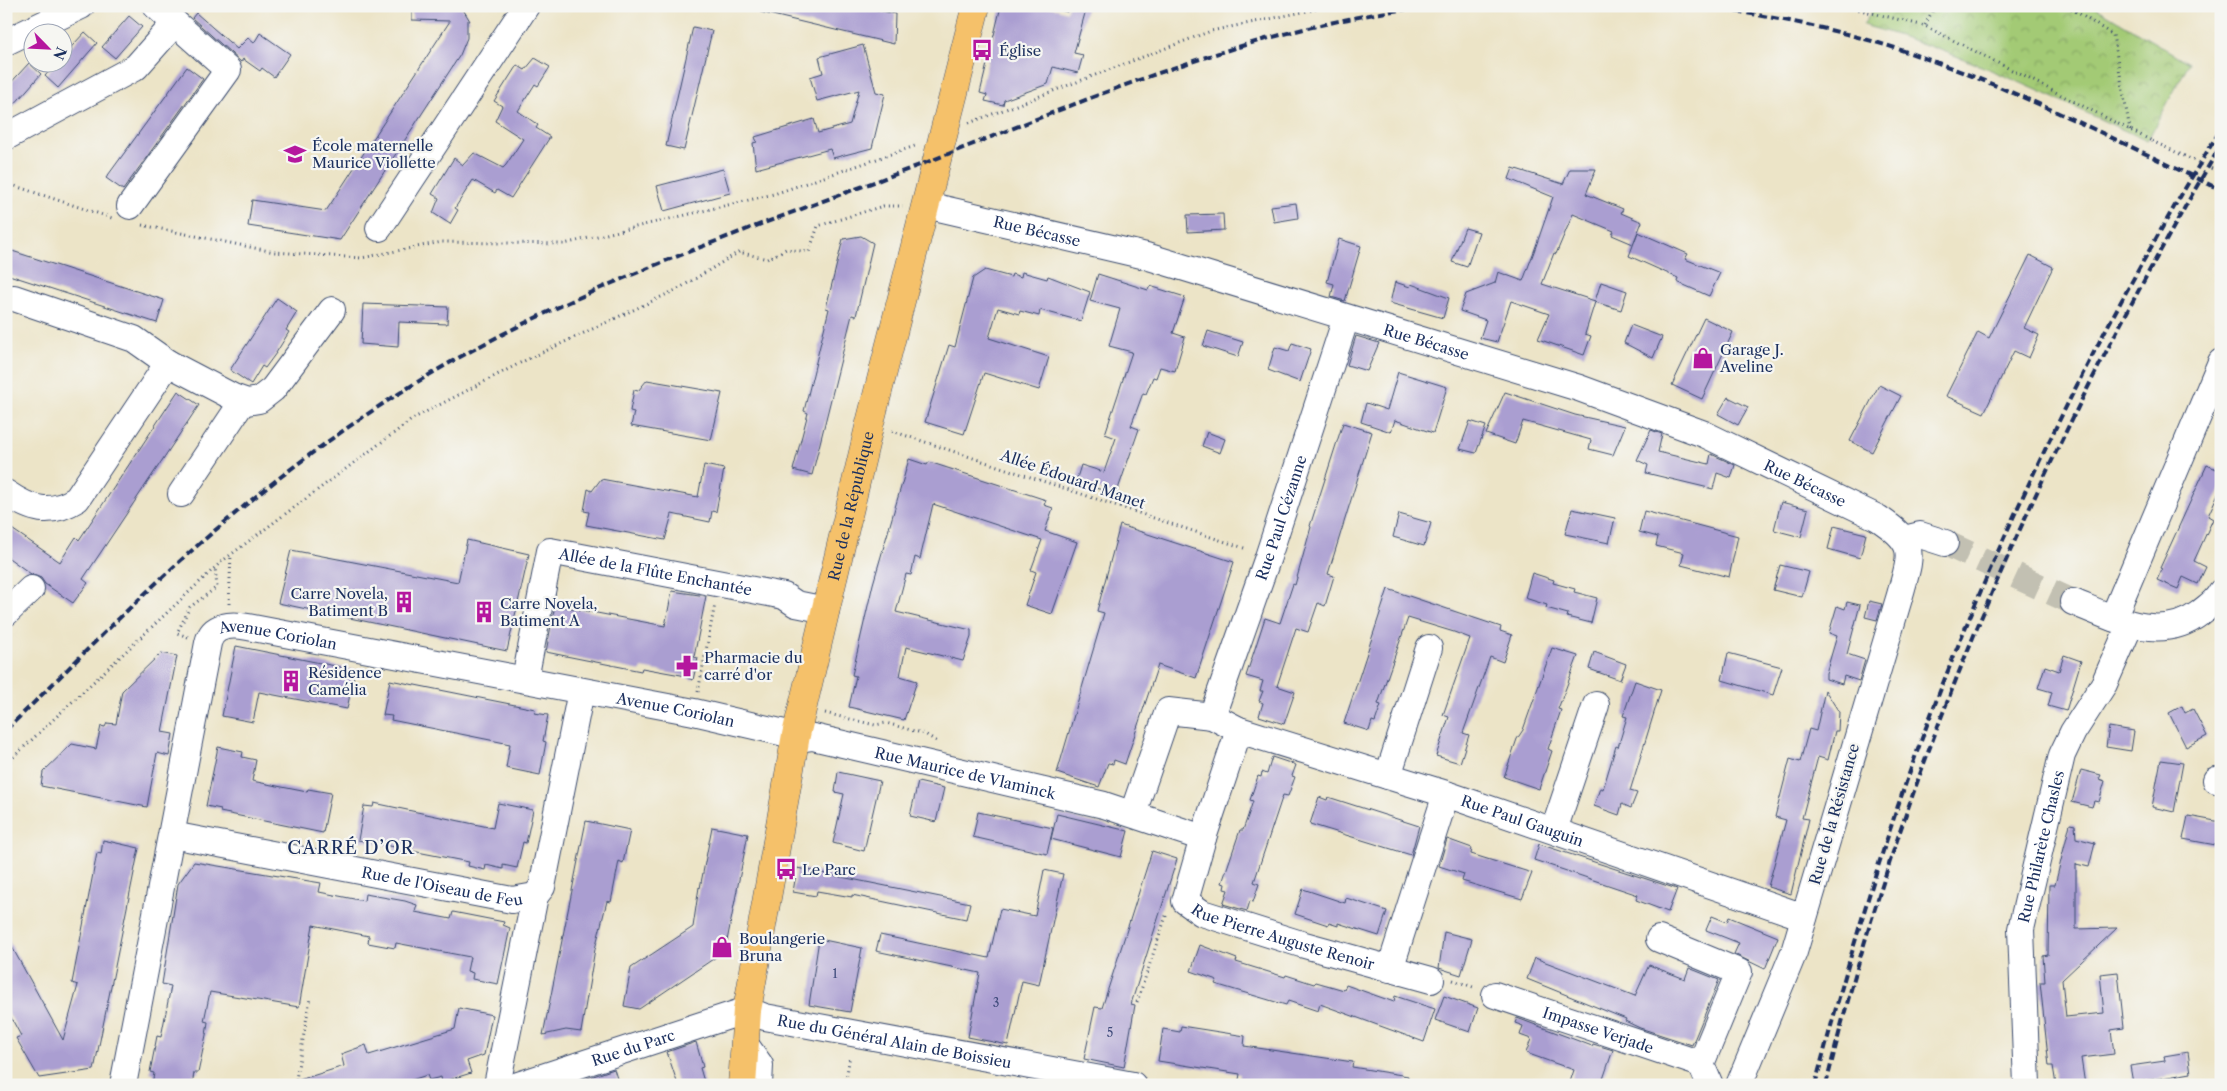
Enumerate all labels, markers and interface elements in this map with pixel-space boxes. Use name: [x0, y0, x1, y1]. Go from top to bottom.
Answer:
north arrow: [22, 22, 72, 72]
bus stop icon: Église: [969, 37, 995, 63]
place label: Église: [999, 41, 1041, 60]
text: N: [49, 44, 71, 63]
place label: École maternelle Maurice Viollette: [312, 136, 436, 172]
school or university icon: École maternelle Maurice Viollette: [282, 141, 308, 167]
street label: Rue Bécasse: [992, 211, 1082, 250]
street label: Rue Bécasse: [1381, 319, 1472, 364]
place label: Garage J. Aveline: [1719, 340, 1784, 376]
shop icon: Garage J. Aveline: [1690, 345, 1716, 371]
street label: Rue de la République: [823, 429, 877, 582]
street label: Allée Édouard Manet: [997, 445, 1149, 513]
street label: Rue Paul Cézanne: [1251, 452, 1310, 583]
street label: Rue Bécasse: [1761, 455, 1849, 511]
street label: Allée de la Flûte Enchantée: [557, 543, 754, 599]
place label: Carre Novela, Batiment B: [291, 584, 388, 620]
building icon: Carre Novela, Batiment B: [391, 589, 417, 615]
place label: Carre Novela, Batiment A: [500, 594, 598, 630]
building icon: Carre Novela, Batiment A: [471, 599, 497, 625]
street label: Avenue Coriolan: [215, 616, 339, 653]
place label: Pharmacie du carré d'or: [704, 648, 803, 684]
pharmacy icon: Pharmacie du carré d'or: [674, 653, 700, 679]
place label: Résidence Camélia: [308, 663, 382, 699]
building icon: Résidence Camélia: [278, 668, 304, 694]
street label: Avenue Coriolan: [614, 688, 737, 731]
street label: Rue de la Résistance: [1805, 741, 1863, 887]
street label: Rue Maurice de Vlaminck: [873, 742, 1059, 803]
street label: Rue Philarète Chasles: [2013, 768, 2068, 924]
street label: Rue Paul Gauguin: [1459, 790, 1587, 850]
district label: CARRÉ D’OR: [287, 836, 415, 859]
bus stop icon: Le Parc: [773, 856, 799, 882]
place label: Le Parc: [802, 860, 856, 879]
street label: Rue de l'Oiseau de Feu: [360, 862, 524, 910]
street label: Rue Pierre Auguste Renoir: [1188, 899, 1377, 974]
place label: Boulangerie Bruna: [739, 929, 825, 965]
shop icon: Boulangerie Bruna: [709, 934, 735, 960]
house number: 1: [832, 966, 838, 981]
house number: 3: [993, 995, 999, 1010]
street label: Impasse Verjade: [1540, 1002, 1656, 1057]
street label: Rue du Général Alain de Boissieu: [776, 1010, 1013, 1072]
street label: Rue du Parc: [589, 1025, 677, 1070]
house number: 5: [1107, 1025, 1113, 1040]

